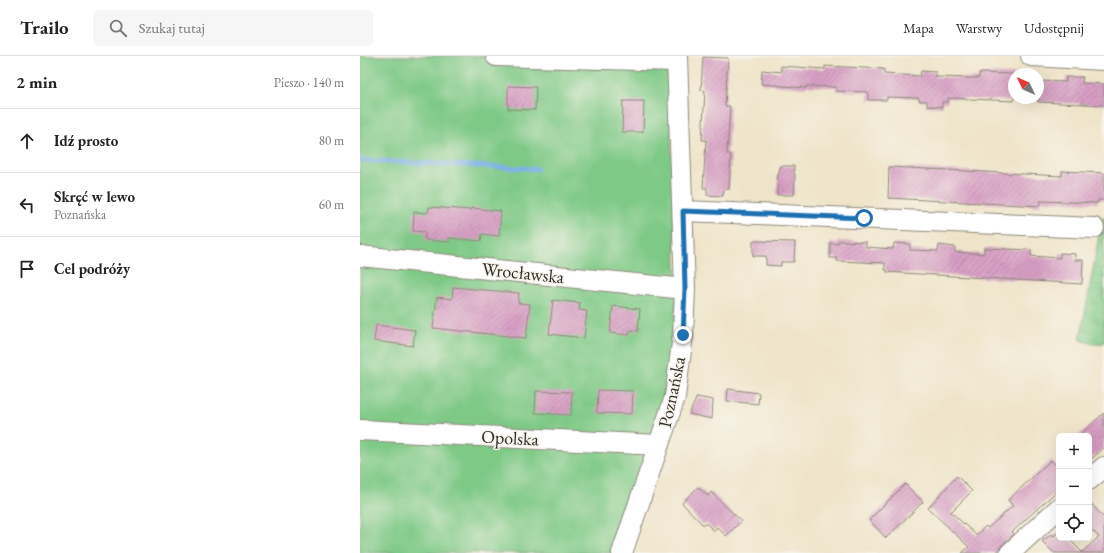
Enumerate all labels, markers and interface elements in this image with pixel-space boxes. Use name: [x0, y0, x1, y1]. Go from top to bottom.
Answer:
search box: [93, 10, 373, 46]
text: Trailo: [20, 15, 69, 40]
icon: search: [107, 17, 129, 39]
text: Szukaj tutaj: [139, 18, 205, 37]
text: Mapa: [903, 19, 934, 37]
text: Warstwy: [956, 19, 1002, 37]
text: Udostępnij: [1024, 19, 1084, 37]
north arrow: [1008, 68, 1044, 104]
text: 2 min: [16, 71, 57, 93]
text: Pieszo · 140 m: [274, 74, 344, 91]
icon: ahead: [16, 130, 38, 152]
text: Idź prosto: [54, 131, 118, 150]
text: 80 m: [319, 132, 344, 149]
text: Skręć w lewo: [54, 187, 135, 206]
icon: left: [16, 194, 38, 216]
text: 60 m: [319, 196, 344, 213]
text: Poznańska: [54, 206, 106, 223]
route start: [855, 209, 873, 227]
street label: Wrocławska: [481, 257, 566, 288]
icon: arrive: [16, 258, 38, 280]
text: Cel podróży: [54, 259, 130, 278]
route end: [674, 326, 692, 344]
street label: Poznańska: [653, 353, 690, 430]
street label: Opolska: [481, 425, 540, 451]
map controls: [1056, 433, 1092, 541]
button: +: [1056, 433, 1092, 469]
button: −: [1056, 469, 1092, 505]
button: locate: [1056, 505, 1092, 541]

